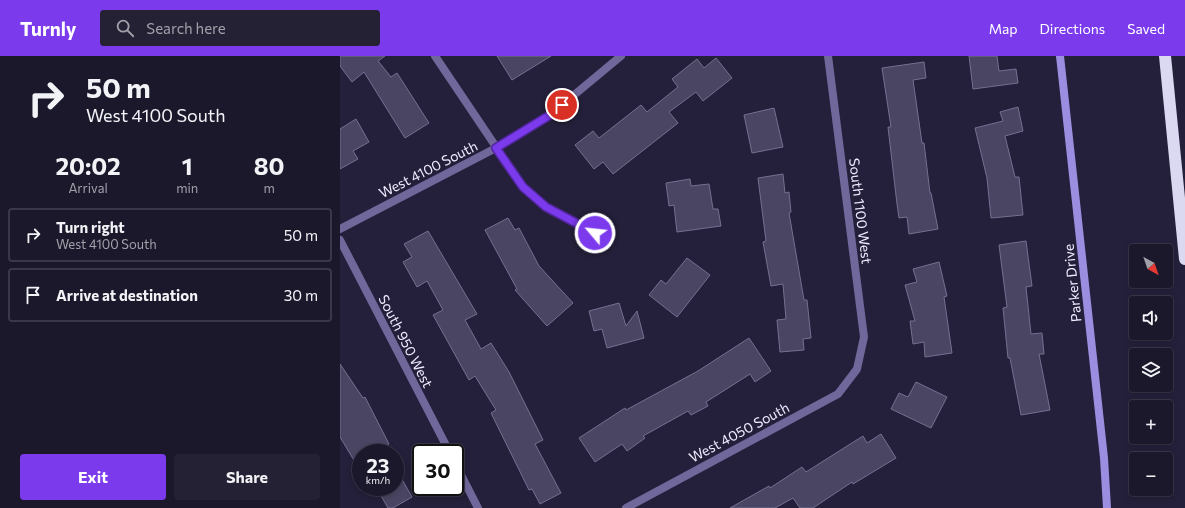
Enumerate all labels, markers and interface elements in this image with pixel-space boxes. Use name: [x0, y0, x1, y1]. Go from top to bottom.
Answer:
search box: [100, 10, 380, 46]
text: Turnly: [20, 17, 76, 40]
icon: search: [114, 17, 136, 39]
text: Search here: [146, 19, 226, 37]
text: Map: [989, 20, 1018, 37]
text: Directions: [1040, 20, 1105, 37]
text: Saved: [1127, 20, 1165, 37]
text: 50 m: [86, 70, 151, 104]
icon: right: [20, 72, 72, 124]
pin: [545, 88, 579, 122]
icon: arrive: [551, 94, 573, 116]
text: West 4100 South: [86, 104, 226, 126]
street label: West 4100 South: [376, 137, 480, 201]
text: 20:02: [55, 151, 121, 180]
text: 1: [182, 151, 193, 180]
text: 80: [254, 151, 285, 180]
street label: South 1100 West: [846, 157, 876, 265]
text: Arrival: [68, 180, 108, 196]
text: min: [176, 180, 198, 196]
text: m: [263, 180, 275, 196]
position arrow: [574, 212, 616, 254]
text: Turn right: [56, 218, 125, 236]
icon: right: [22, 224, 44, 246]
text: 50 m: [284, 226, 318, 244]
text: West 4100 South: [56, 236, 157, 252]
street label: Parker Drive: [1059, 243, 1085, 323]
north arrow: [1129, 244, 1173, 288]
map controls: [1129, 244, 1173, 496]
icon: arrive: [22, 284, 44, 306]
text: Arrive at destination: [56, 286, 198, 304]
text: 30 m: [284, 286, 318, 304]
street label: South 950 West: [375, 292, 437, 391]
button: sound: [1129, 296, 1173, 340]
button: layers: [1129, 348, 1173, 392]
street label: West 4050 South: [686, 398, 792, 466]
button: +: [1129, 400, 1173, 444]
speed limit sign: 30: [412, 444, 464, 496]
button: −: [1129, 452, 1173, 496]
text: 23: [366, 453, 390, 477]
button: Exit: [20, 454, 166, 500]
button: Share: [174, 454, 320, 500]
text: km/h: [366, 474, 390, 486]

